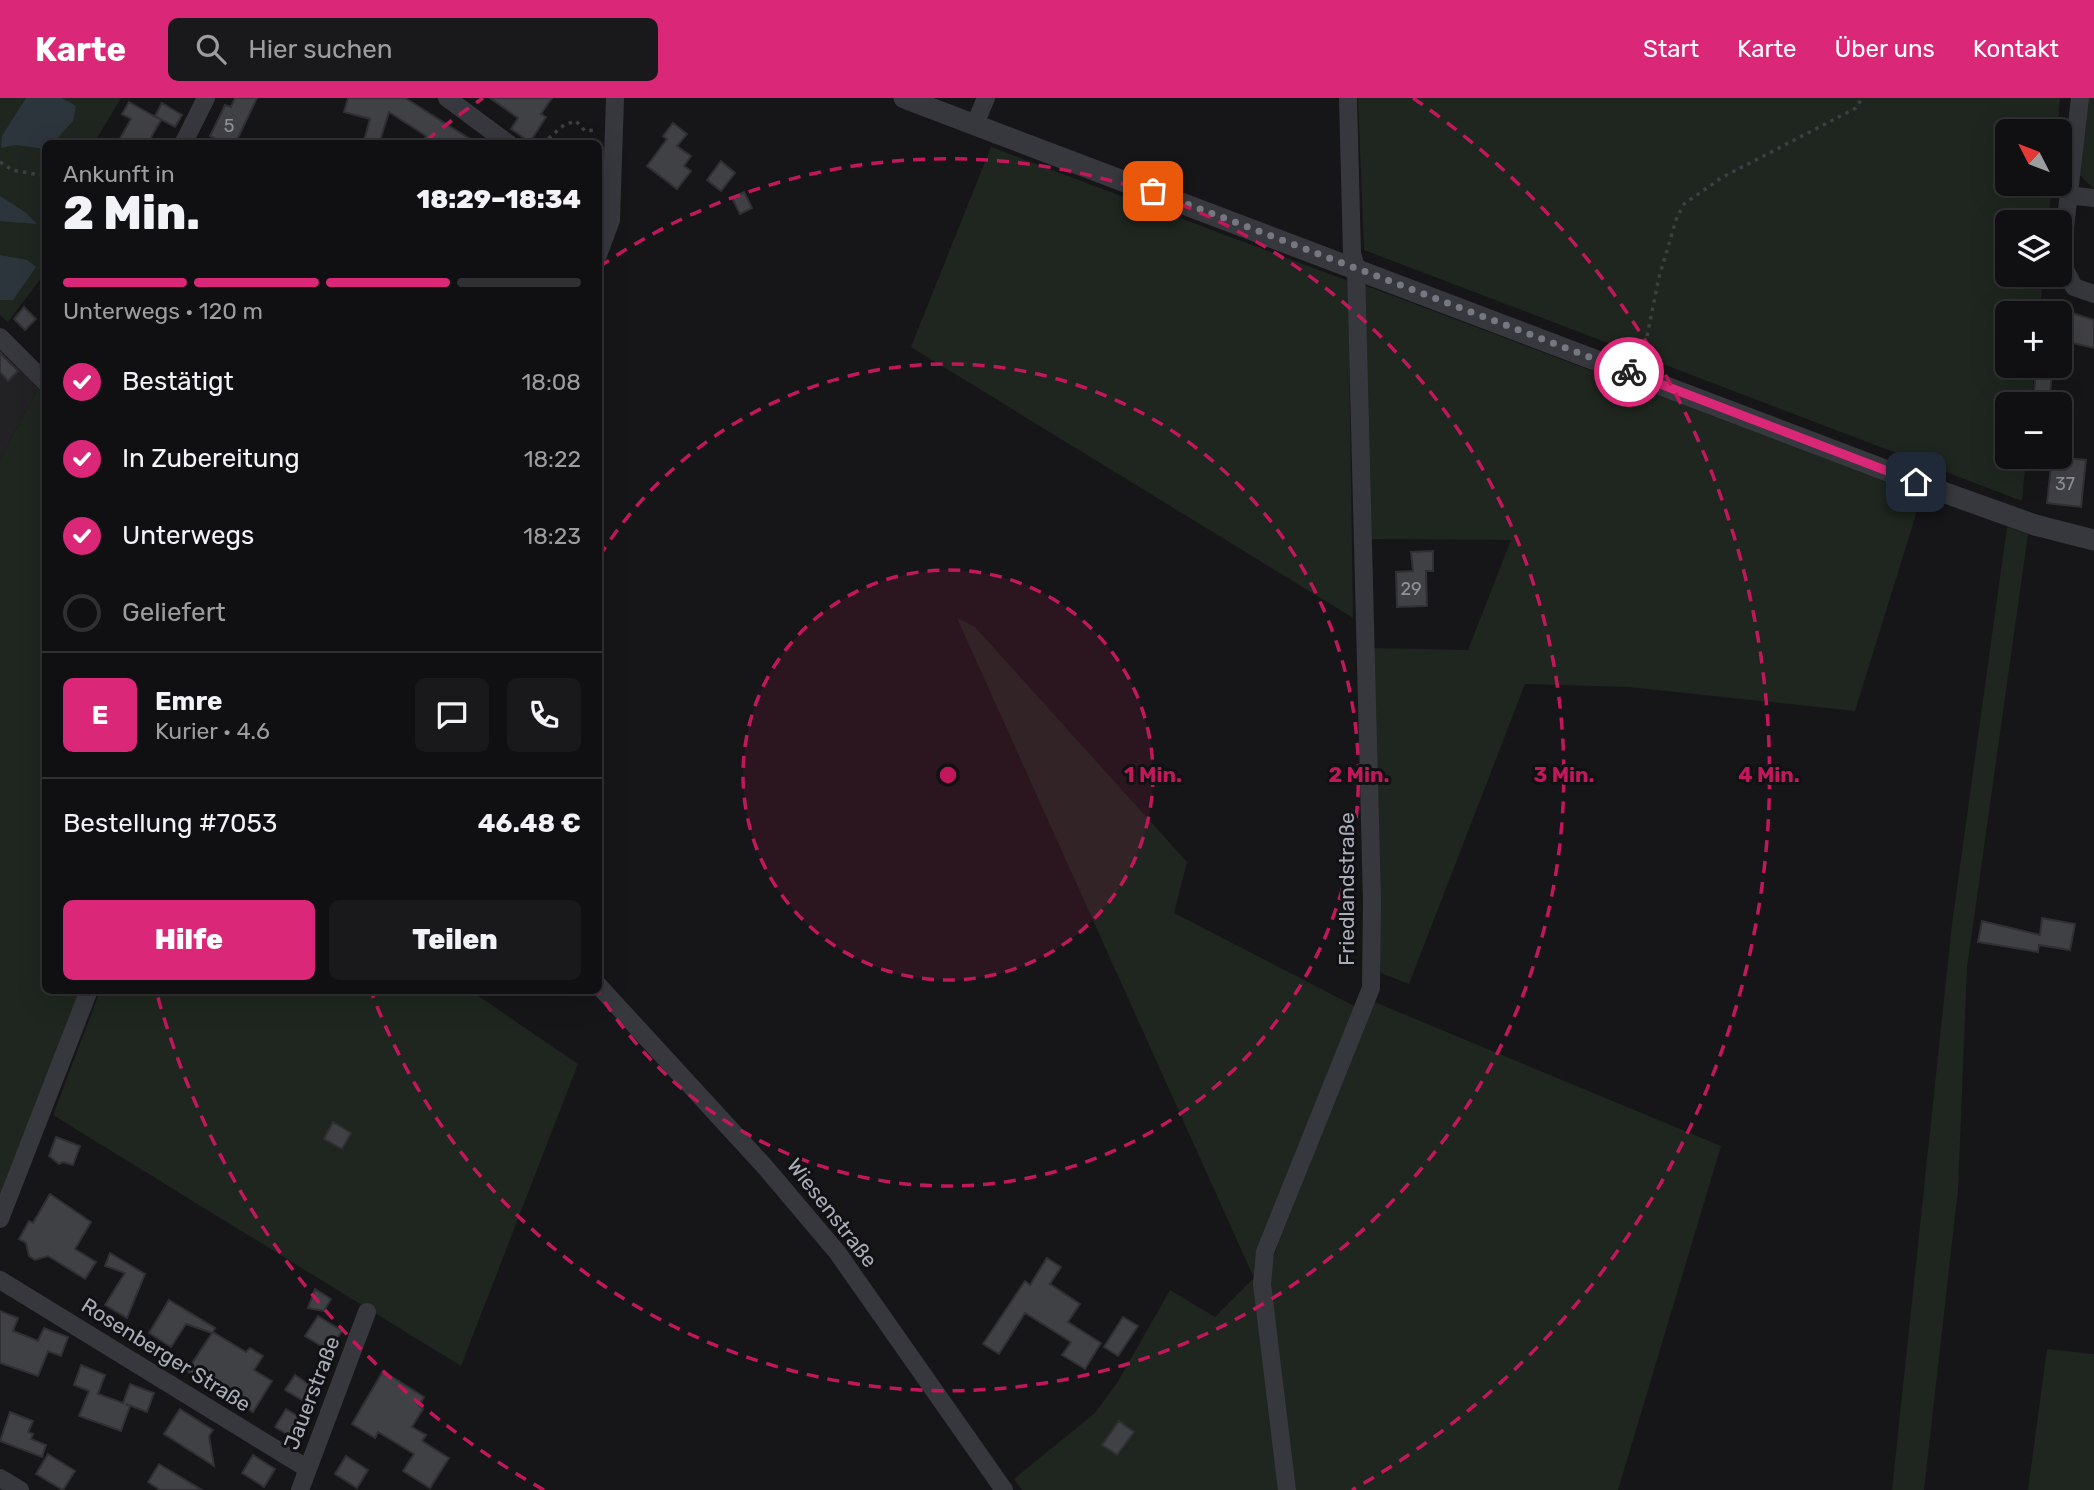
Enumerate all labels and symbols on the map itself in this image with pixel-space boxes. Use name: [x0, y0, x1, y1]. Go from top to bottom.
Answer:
house number: 5: [224, 115, 234, 137]
north arrow: [1995, 119, 2072, 196]
pin: [1123, 161, 1183, 221]
courier: [1594, 337, 1664, 407]
pin: [1886, 452, 1946, 512]
house number: 37: [2055, 473, 2075, 495]
house number: 29: [1400, 578, 1422, 600]
text: 1 Min.: [1124, 762, 1182, 787]
text: 2 Min.: [1329, 762, 1389, 787]
text: 3 Min.: [1533, 762, 1595, 787]
text: 4 Min.: [1738, 762, 1800, 787]
centre of rings: [936, 763, 960, 787]
street label: Friedlandstraße: [1334, 812, 1359, 966]
street label: Wiesenstraße: [782, 1153, 883, 1272]
street label: Rosenberger Straße: [77, 1292, 255, 1417]
street label: Jauerstraße: [278, 1332, 345, 1453]

